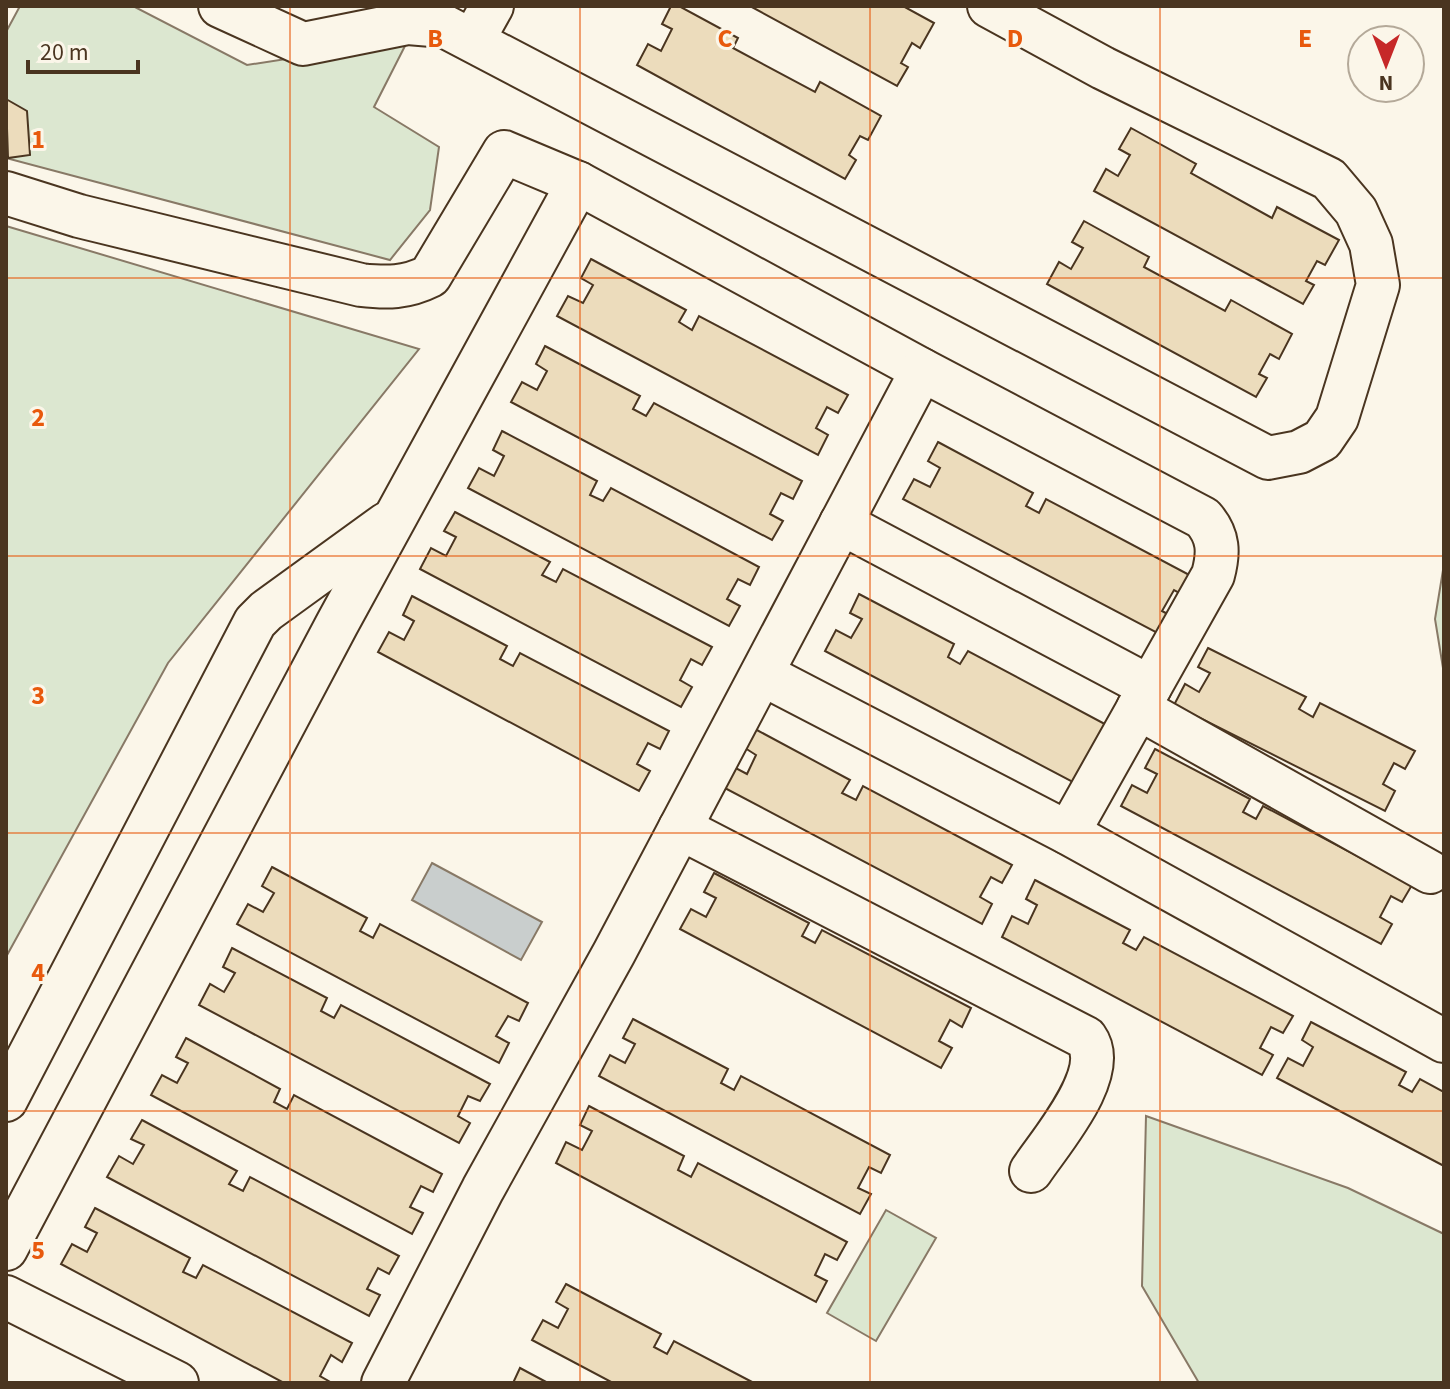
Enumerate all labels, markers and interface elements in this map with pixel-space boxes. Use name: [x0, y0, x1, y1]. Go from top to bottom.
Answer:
text: B: [427, 20, 443, 57]
text: C: [717, 20, 733, 57]
text: D: [1007, 20, 1023, 57]
text: E: [1298, 20, 1312, 57]
scale bar: [28, 24, 138, 74]
north arrow: [1346, 24, 1426, 104]
text: 20 m: [40, 35, 89, 70]
text: N: [1379, 67, 1393, 99]
text: 1: [31, 121, 45, 158]
text: 2: [31, 399, 45, 436]
text: 3: [31, 677, 45, 714]
text: 4: [31, 954, 45, 991]
text: 5: [31, 1232, 45, 1269]

